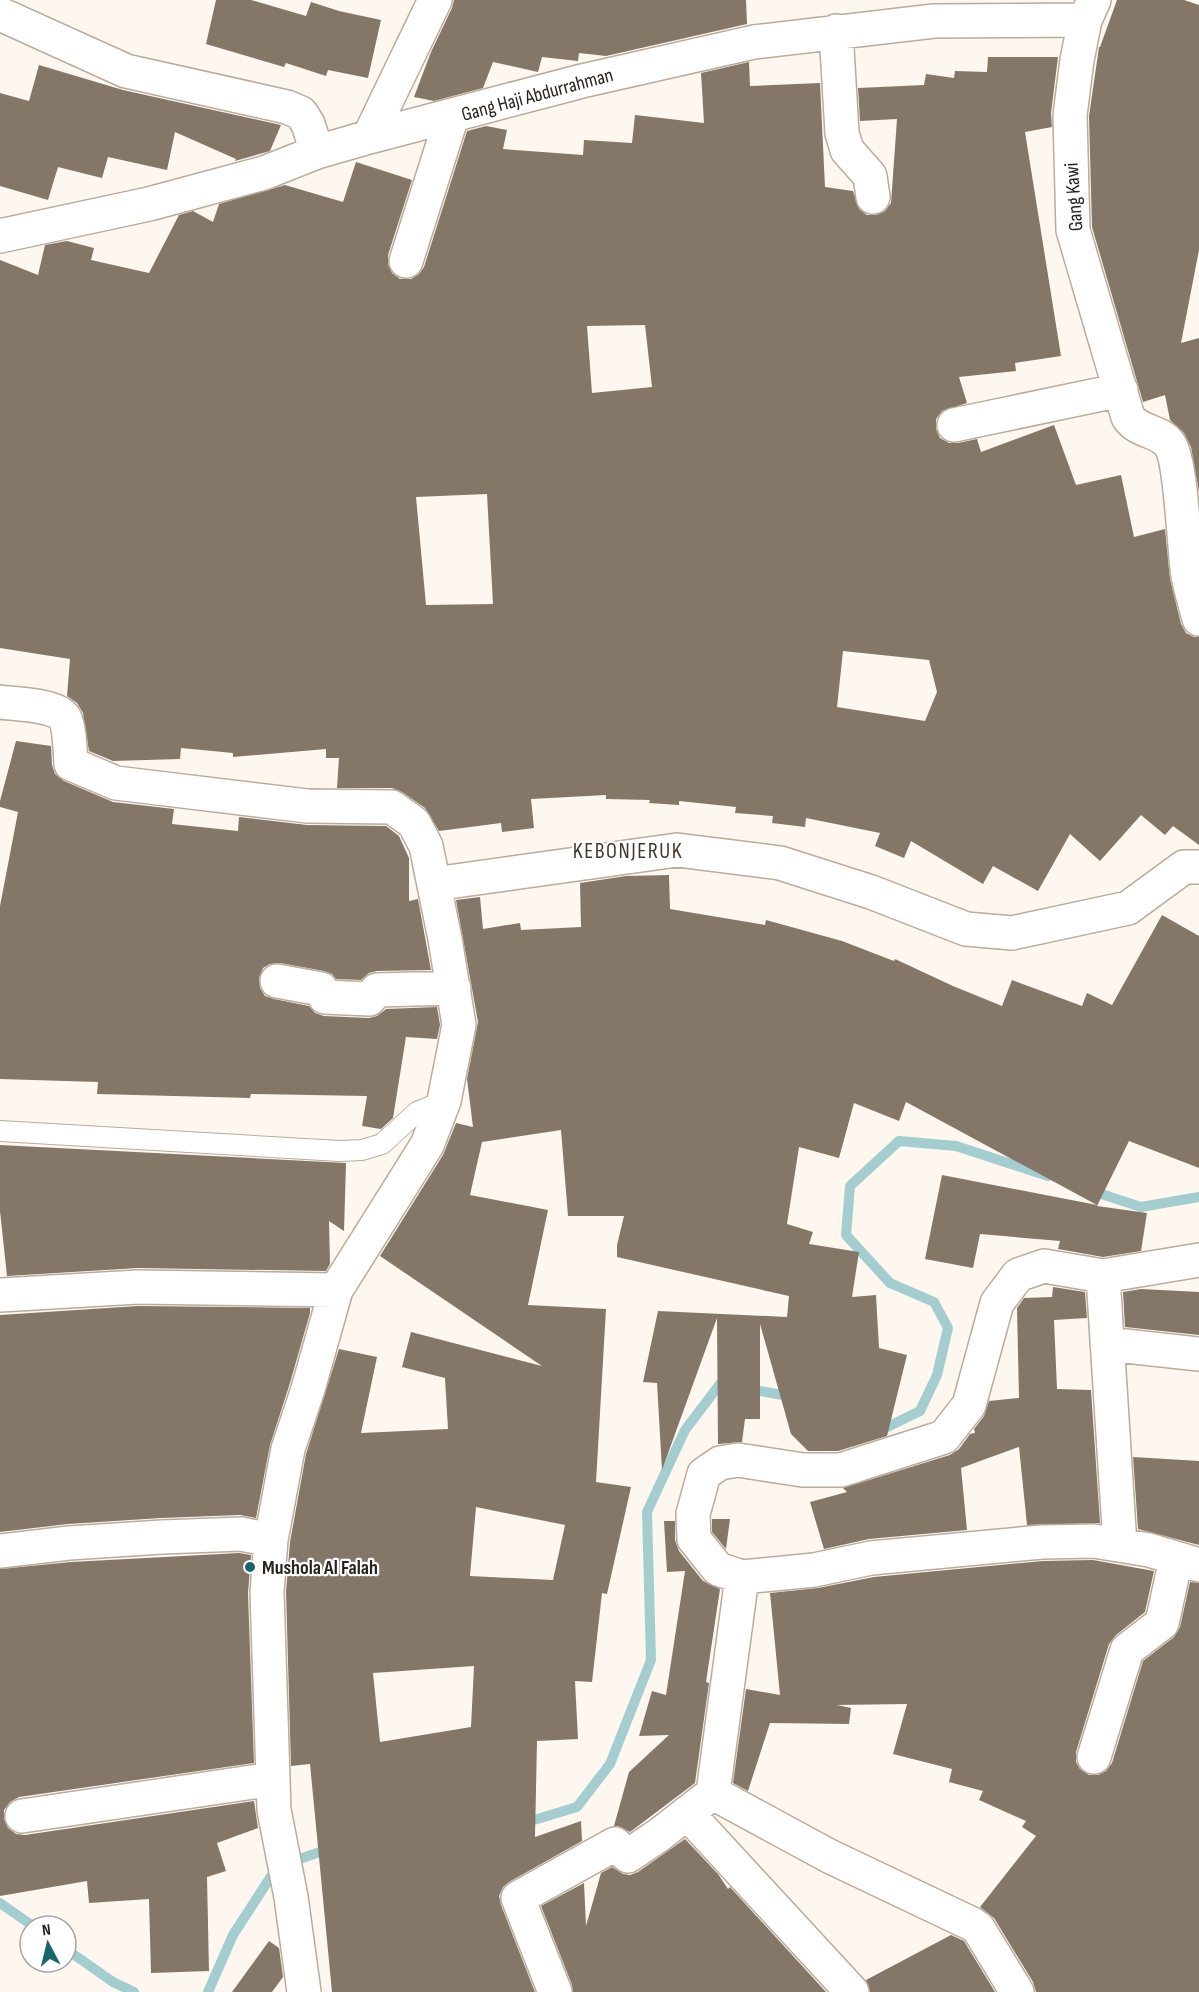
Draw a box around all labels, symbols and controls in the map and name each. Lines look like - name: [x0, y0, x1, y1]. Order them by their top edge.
- street label: Gang Haji Abdurrahman: [459, 63, 616, 127]
- street label: Gang Kawi: [1060, 162, 1088, 232]
- district label: KEBONJERUK: [573, 838, 683, 865]
- place label: Mushola Al Falah: [262, 1556, 378, 1580]
- marker: Mushola Al Falah: [243, 1560, 257, 1574]
- north arrow: [18, 1914, 78, 1974]
- text: N: [41, 1921, 52, 1941]

